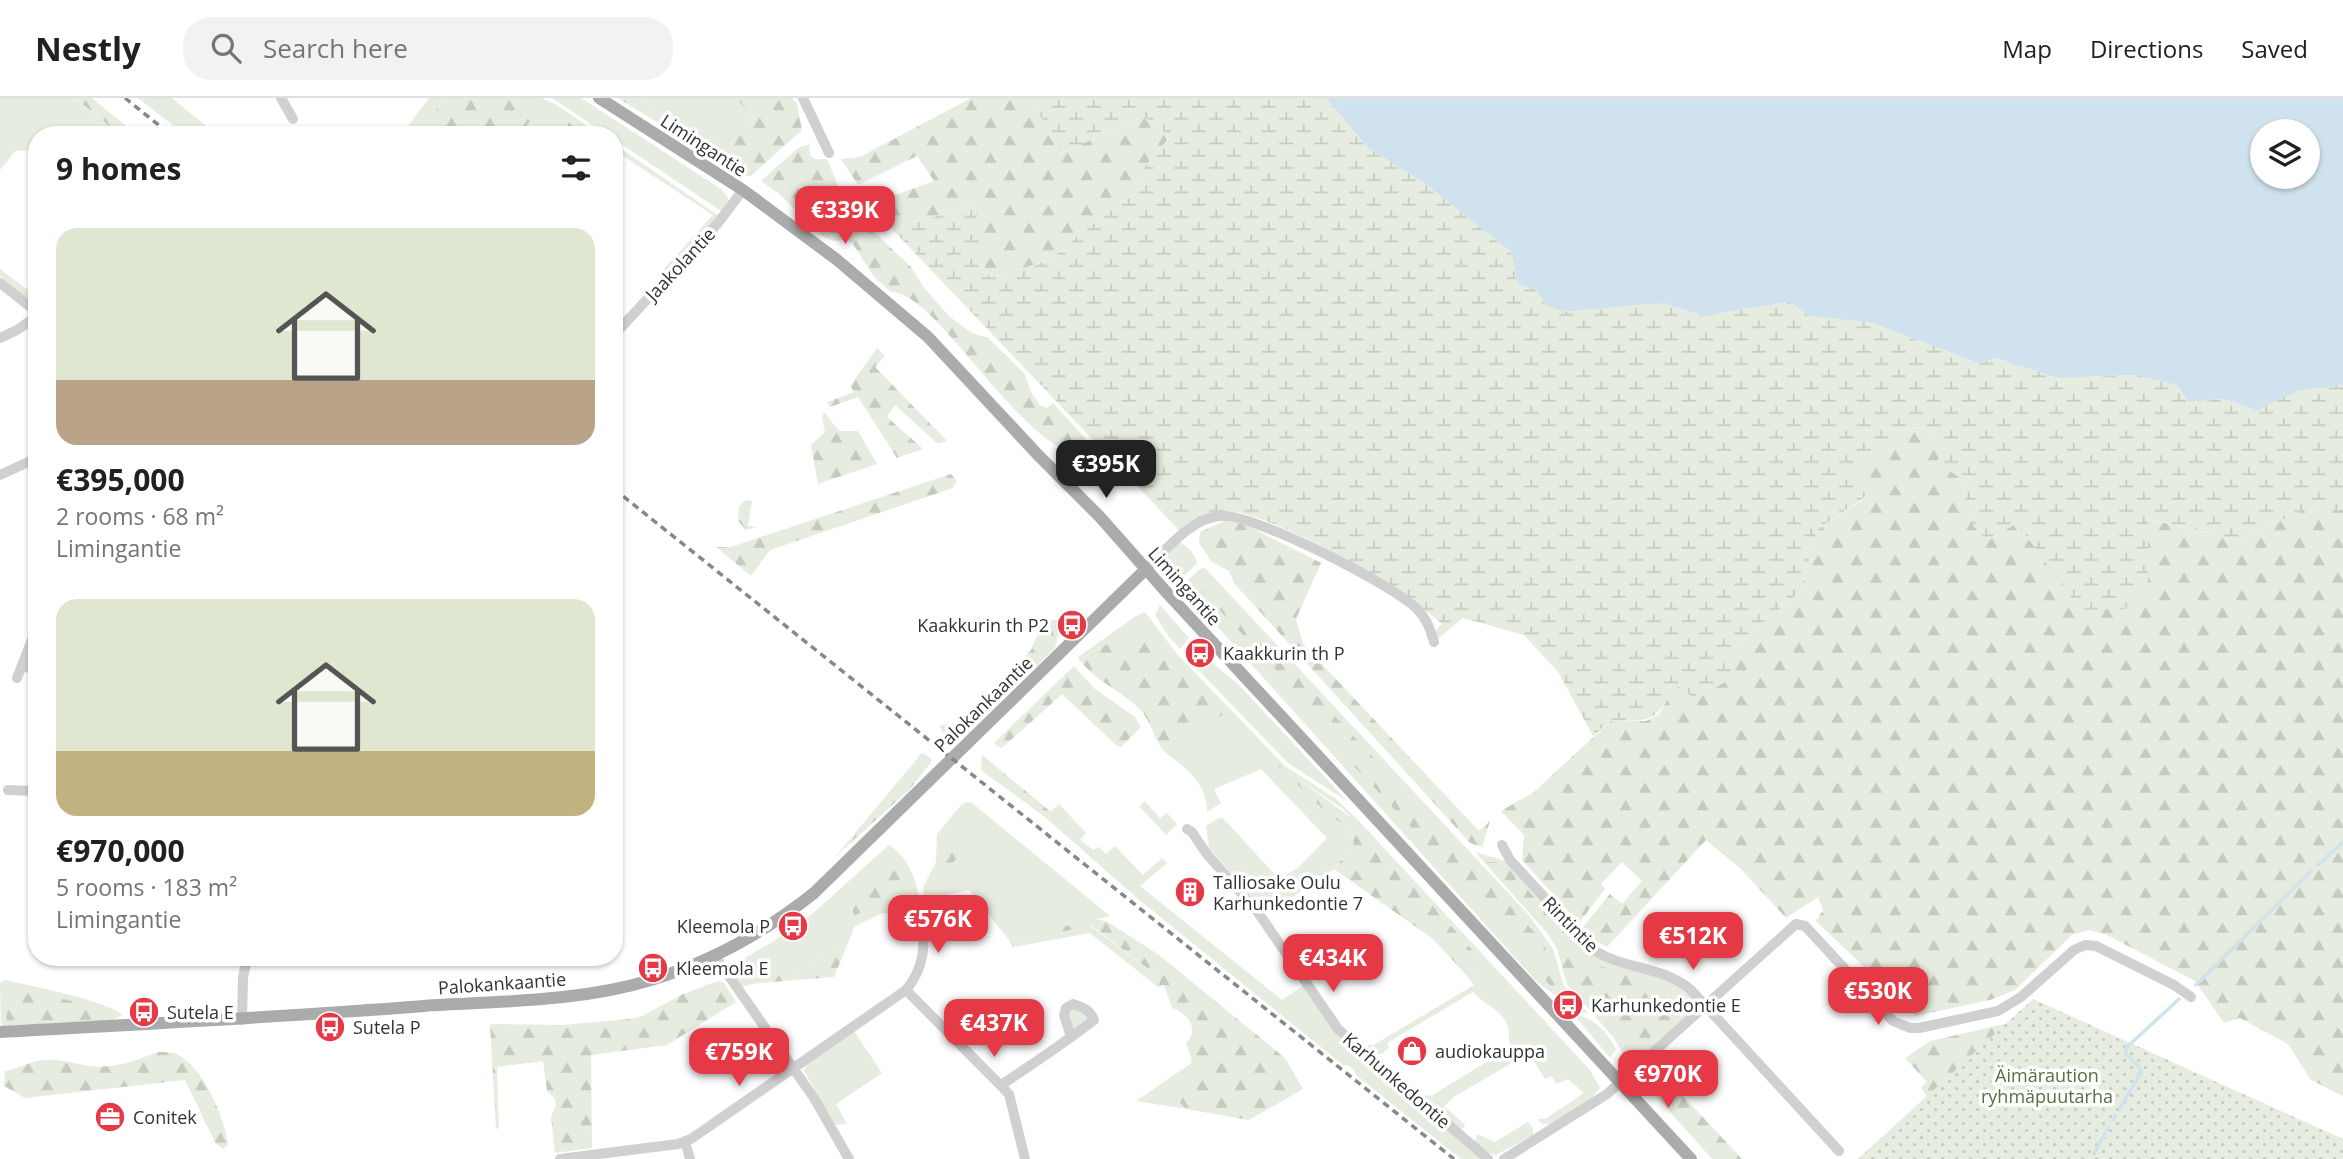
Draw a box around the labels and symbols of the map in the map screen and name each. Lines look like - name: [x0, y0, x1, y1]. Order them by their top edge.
- street label: Limingantie: [656, 108, 752, 182]
- pin: €339K: [796, 186, 894, 246]
- street label: Jaakolantie: [639, 222, 720, 307]
- pin: €395K: [1057, 440, 1155, 500]
- street label: Limingantie: [1143, 542, 1227, 630]
- bus stop icon: Kaakkurin th P2: [1055, 608, 1089, 642]
- place label: Kaakkurin th P2: [917, 613, 1049, 637]
- bus stop icon: Kaakkurin th P: [1183, 636, 1217, 670]
- place label: Kaakkurin th P: [1223, 641, 1345, 665]
- street label: Palokankaantie: [929, 651, 1037, 757]
- place label: Talliosake Oulu Karhunkedontie 7: [1213, 870, 1363, 915]
- building icon: Talliosake Oulu Karhunkedontie 7: [1173, 875, 1207, 909]
- street label: Rintintie: [1538, 891, 1604, 957]
- pin: €576K: [889, 896, 987, 955]
- bus stop icon: Kleemola P: [776, 909, 810, 943]
- pin: €512K: [1644, 912, 1742, 972]
- place label: Kleemola P: [677, 914, 770, 938]
- pin: €434K: [1284, 934, 1382, 994]
- bus stop icon: Kleemola E: [636, 951, 670, 985]
- place label: Kleemola E: [676, 956, 769, 980]
- street label: Palokankaantie: [437, 967, 567, 999]
- pin: €530K: [1829, 968, 1927, 1027]
- bus stop icon: Karhunkedontie E: [1551, 988, 1585, 1022]
- place label: Karhunkedontie E: [1591, 993, 1741, 1017]
- bus stop icon: Sutela E: [127, 995, 161, 1029]
- place label: Sutela E: [167, 1000, 234, 1024]
- pin: €437K: [945, 1000, 1043, 1059]
- bus stop icon: Sutela P: [313, 1010, 347, 1044]
- place label: Sutela P: [353, 1015, 420, 1039]
- street label: Karhunkedontie: [1338, 1027, 1456, 1133]
- pin: €759K: [690, 1028, 788, 1088]
- shop icon: audiokauppa: [1395, 1034, 1429, 1068]
- place label: audiokauppa: [1435, 1039, 1545, 1063]
- pin: €970K: [1619, 1051, 1717, 1110]
- park label: Äimäraution ryhmäpuutarha: [1981, 1063, 2113, 1108]
- office icon: Conitek: [93, 1100, 127, 1134]
- place label: Conitek: [133, 1105, 197, 1129]

